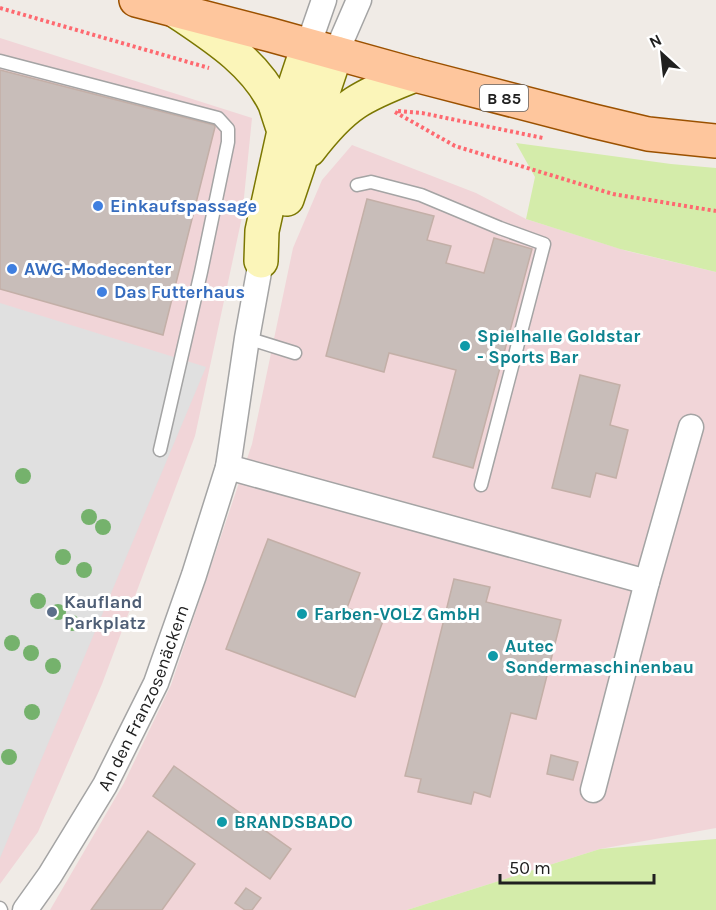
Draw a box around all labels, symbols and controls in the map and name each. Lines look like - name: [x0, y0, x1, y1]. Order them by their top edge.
- north arrow: [632, 24, 692, 84]
- text: N: [646, 30, 665, 52]
- road number: B 85: [480, 85, 528, 111]
- place label: Einkaufspassage: [110, 195, 257, 217]
- marker: Einkaufspassage: [91, 199, 105, 213]
- place label: AWG-Modecenter: [24, 258, 171, 280]
- marker: AWG-Modecenter: [5, 262, 19, 276]
- place label: Das Futterhaus: [114, 281, 245, 303]
- marker: Das Futterhaus: [95, 285, 109, 299]
- place label: Spielhalle Goldstar - Sports Bar: [477, 325, 640, 368]
- marker: Spielhalle Goldstar - Sports Bar: [458, 339, 472, 353]
- place label: Kaufland Parkplatz: [64, 591, 146, 634]
- street label: An den Franzosenäckern: [93, 602, 194, 795]
- place label: Farben-VOLZ GmbH: [314, 603, 480, 625]
- marker: Kaufland Parkplatz: [45, 605, 59, 619]
- marker: Farben-VOLZ GmbH: [295, 607, 309, 621]
- place label: Autec Sondermaschinenbau: [505, 635, 694, 678]
- marker: Autec Sondermaschinenbau: [486, 649, 500, 663]
- place label: BRANDSBADO: [234, 811, 353, 833]
- marker: BRANDSBADO: [215, 815, 229, 829]
- scale bar: [500, 847, 654, 885]
- text: 50 m: [509, 857, 551, 879]

